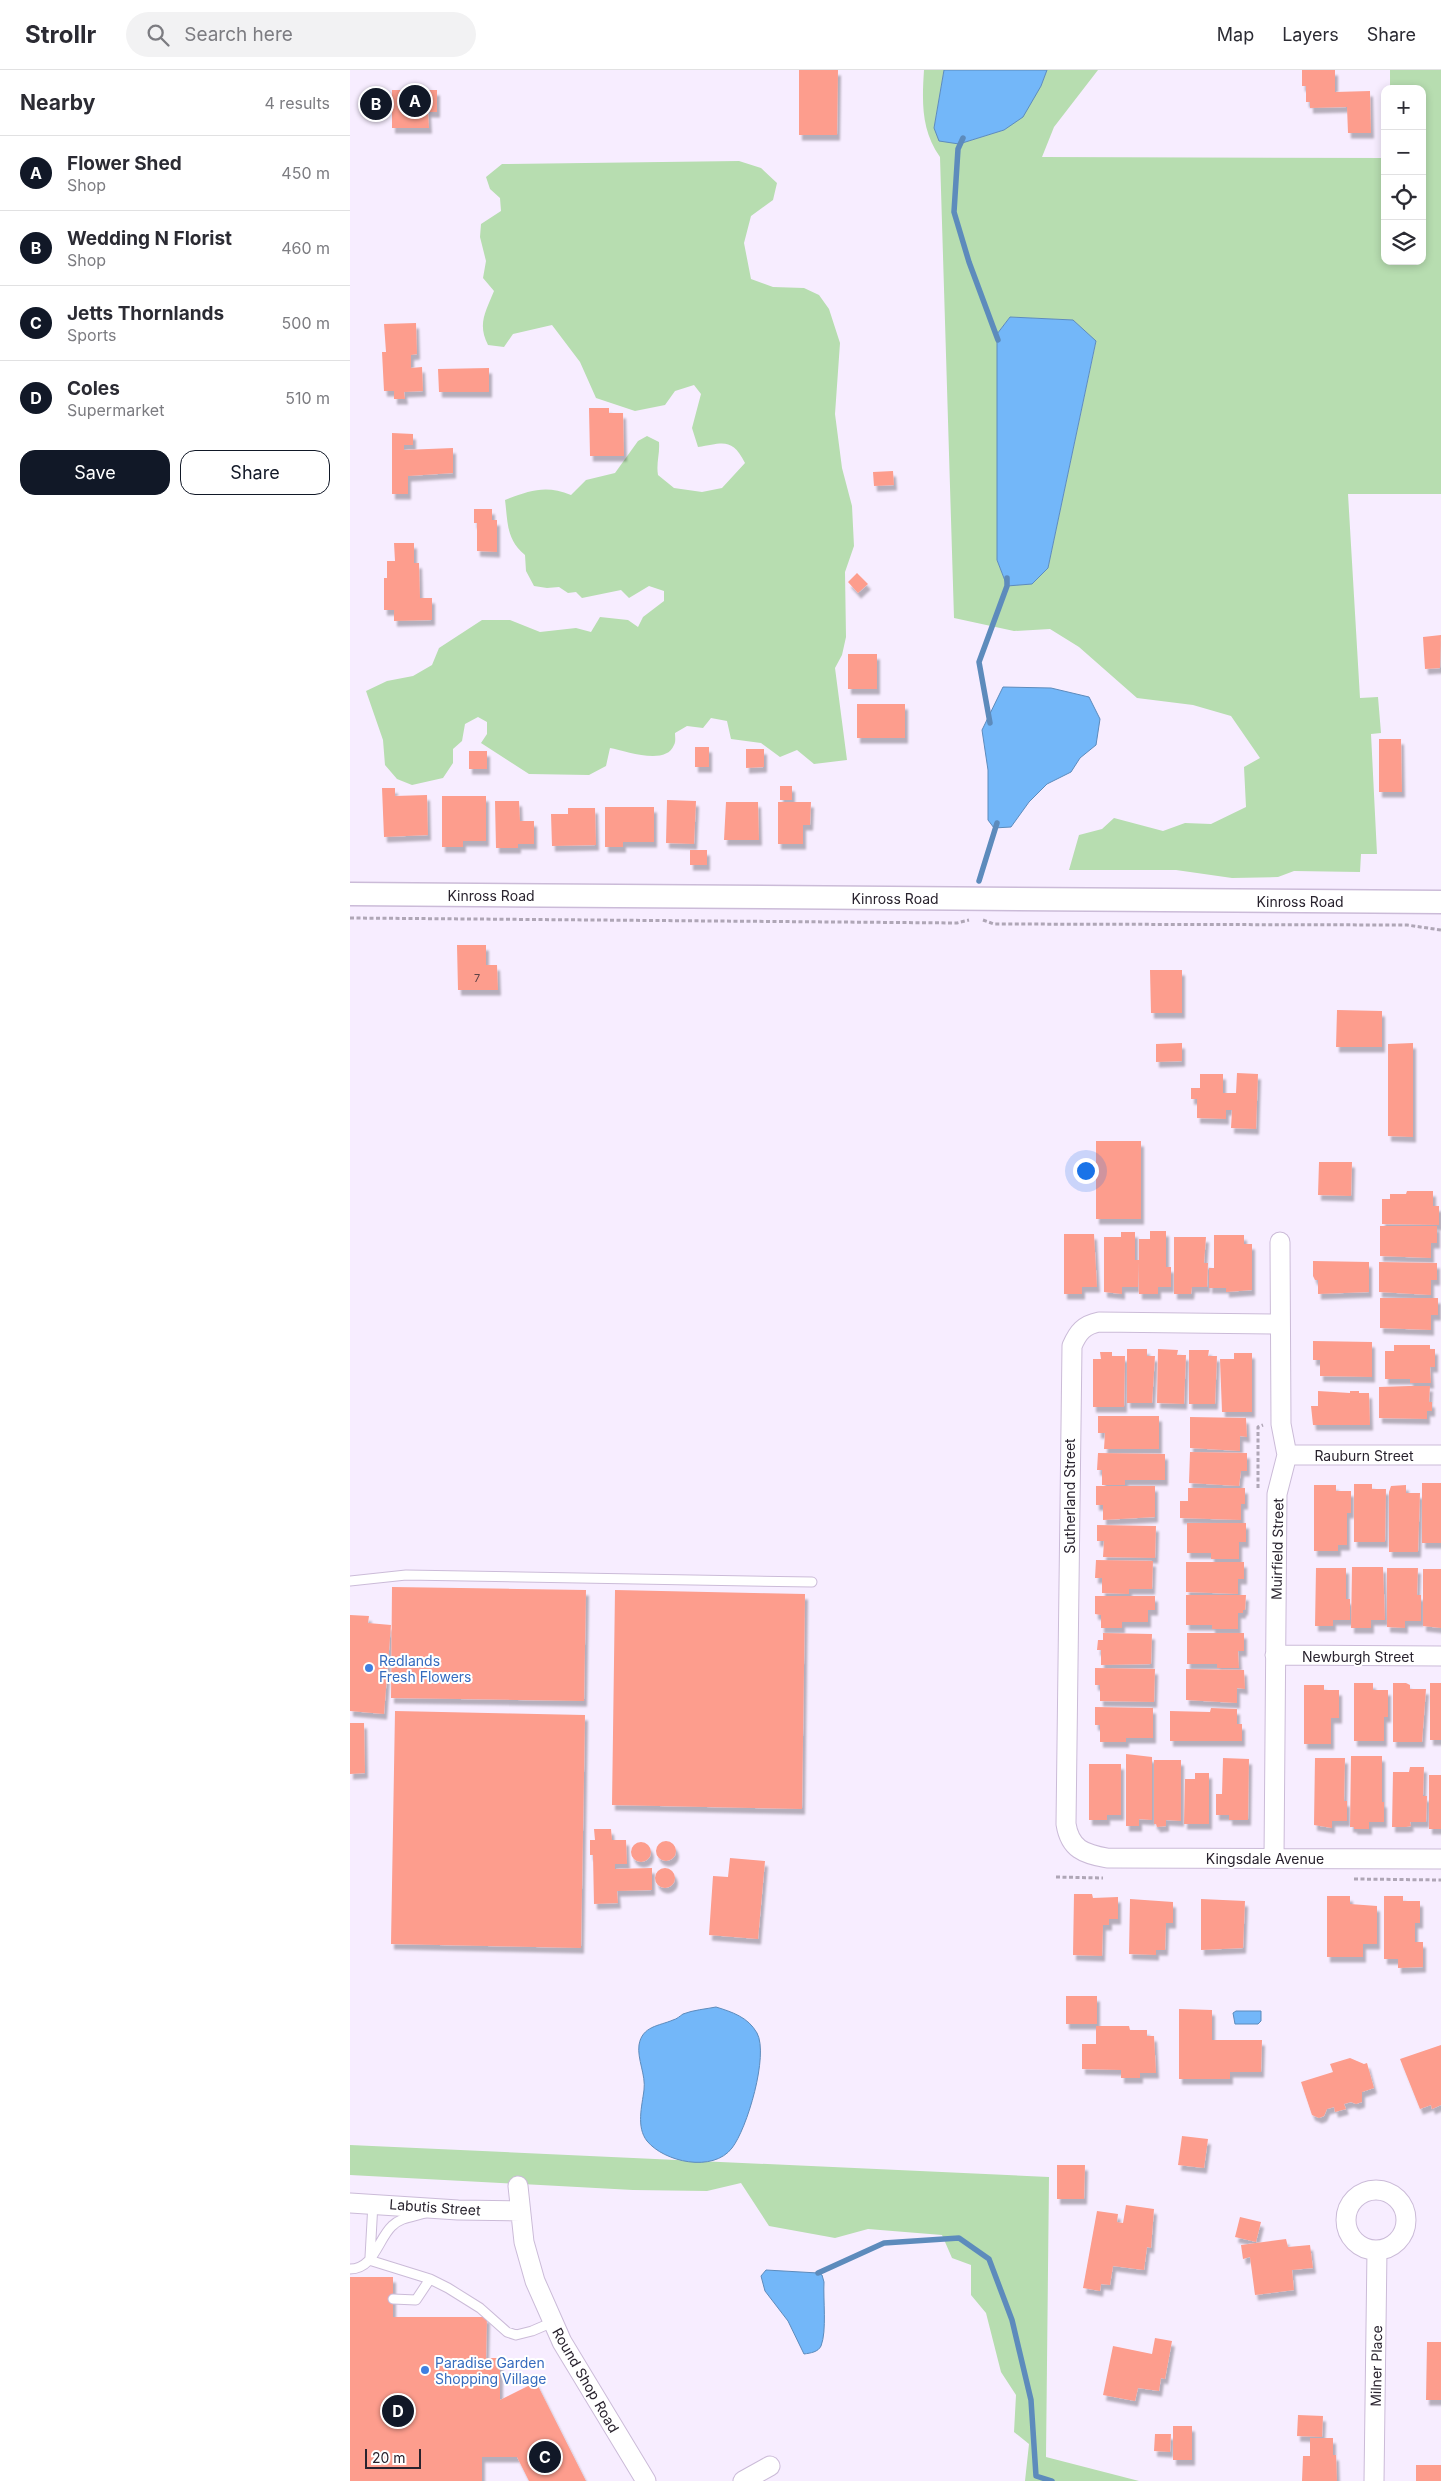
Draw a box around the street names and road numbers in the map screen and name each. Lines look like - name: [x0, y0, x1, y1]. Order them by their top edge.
- street label: Kinross Road: [447, 887, 535, 904]
- street label: Kinross Road: [851, 890, 939, 907]
- street label: Kinross Road: [1256, 893, 1344, 910]
- street label: Sutherland Street: [1061, 1438, 1078, 1554]
- street label: Rauburn Street: [1314, 1447, 1414, 1464]
- street label: Muirfield Street: [1268, 1497, 1286, 1600]
- street label: Newburgh Street: [1302, 1648, 1414, 1665]
- street label: Kingsdale Avenue: [1206, 1850, 1324, 1867]
- street label: Labutis Street: [389, 2195, 482, 2219]
- street label: Round Shop Road: [549, 2325, 623, 2435]
- street label: Milner Place: [1367, 2325, 1385, 2407]

